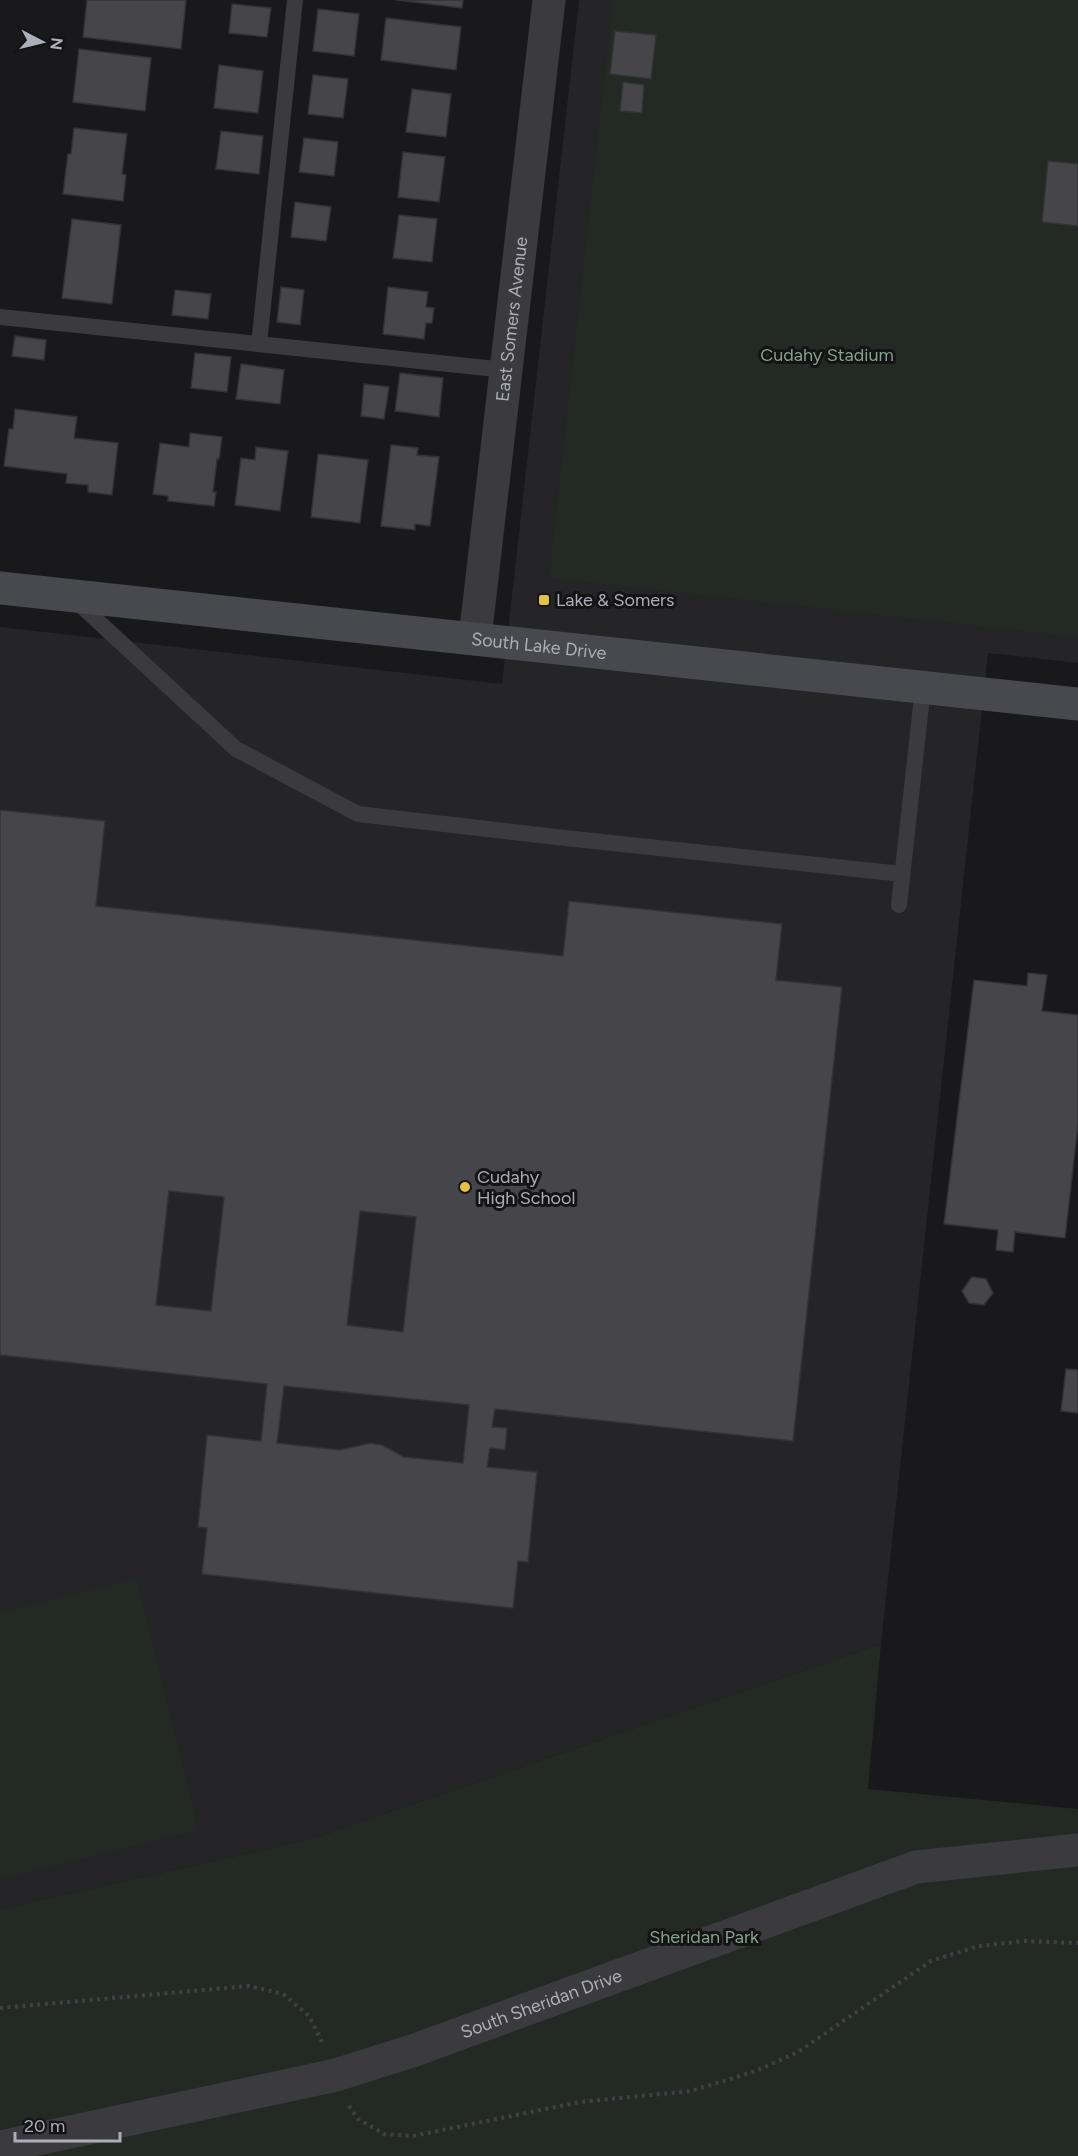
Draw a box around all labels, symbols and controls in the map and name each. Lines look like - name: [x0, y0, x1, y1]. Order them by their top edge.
- north arrow: [12, 12, 72, 72]
- text: N: [46, 36, 67, 51]
- street label: East Somers Avenue: [491, 235, 532, 403]
- park label: Cudahy Stadium: [760, 344, 894, 366]
- place label: Lake & Somers: [556, 589, 675, 611]
- marker: Lake & Somers: [537, 593, 551, 607]
- street label: South Lake Drive: [470, 628, 608, 664]
- place label: Cudahy High School: [477, 1166, 575, 1209]
- marker: Cudahy High School: [458, 1180, 472, 1194]
- park label: Sheridan Park: [649, 1926, 759, 1948]
- street label: South Sheridan Drive: [458, 1964, 625, 2043]
- scale bar: [15, 2105, 120, 2143]
- text: 20 m: [24, 2115, 65, 2137]

